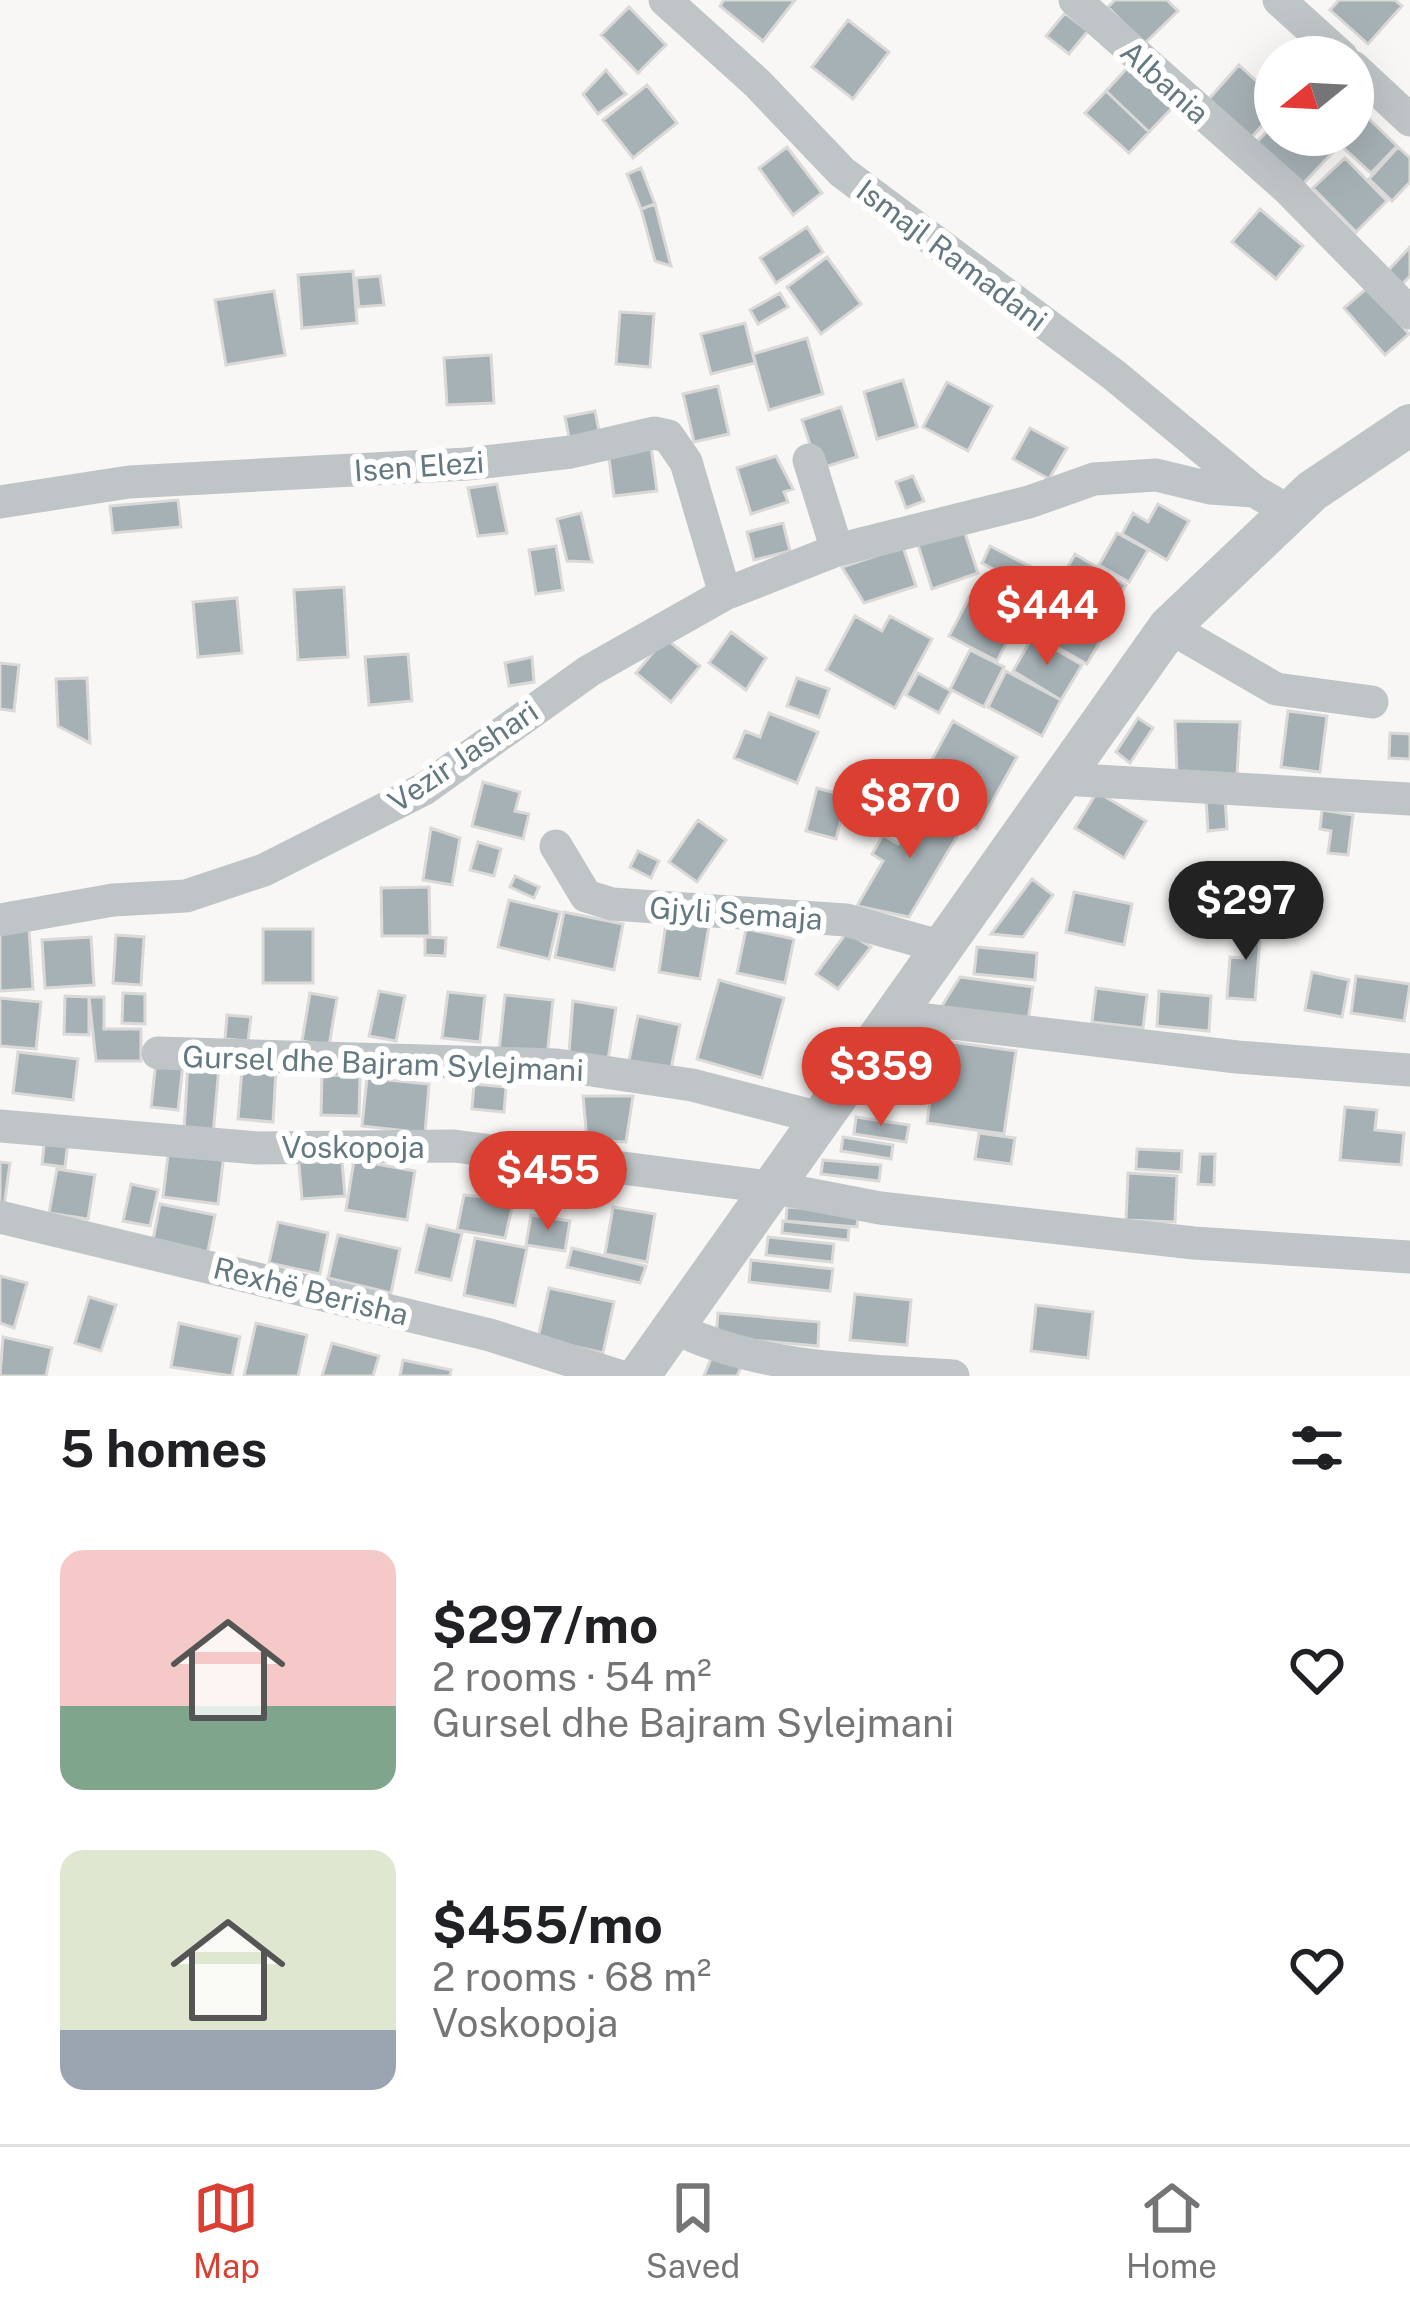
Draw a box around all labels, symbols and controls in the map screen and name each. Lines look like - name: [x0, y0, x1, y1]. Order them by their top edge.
- street label: Albania: [1114, 33, 1216, 131]
- north arrow: [1254, 36, 1374, 156]
- map controls: [1254, 36, 1374, 156]
- street label: Ismajl Ramadani: [850, 172, 1054, 338]
- street label: Isen Elezi: [353, 443, 485, 489]
- pin: $444: [976, 566, 1118, 668]
- text: $444: [995, 582, 1099, 628]
- street label: Vezir Jashari: [381, 693, 545, 819]
- pin: $870: [839, 759, 981, 861]
- text: $870: [859, 775, 961, 821]
- pin: $297: [1175, 861, 1317, 963]
- text: $297: [1196, 877, 1296, 923]
- street label: Gjyli Semaja: [648, 889, 824, 937]
- pin: $359: [810, 1027, 952, 1129]
- street label: Gursel dhe Bajram Sylejmani: [182, 1038, 584, 1088]
- text: $359: [829, 1043, 933, 1089]
- street label: Voskopoja: [281, 1129, 425, 1165]
- pin: $455: [477, 1131, 619, 1233]
- text: $455: [496, 1147, 600, 1193]
- street label: Rexhë Berisha: [210, 1249, 412, 1333]
- icon: filters: [1284, 1415, 1350, 1481]
- text: 5 homes: [60, 1419, 267, 1478]
- text: $297/mo: [432, 1595, 658, 1654]
- icon: home: [156, 1598, 300, 1742]
- icon: heart: [1284, 1637, 1350, 1703]
- text: 2 rooms · 54 m²: [432, 1654, 712, 1700]
- text: Gursel dhe Bajram Sylejmani: [432, 1700, 954, 1746]
- text: $455/mo: [432, 1895, 663, 1954]
- icon: home: [156, 1898, 300, 2042]
- icon: heart: [1284, 1937, 1350, 2003]
- text: 2 rooms · 68 m²: [432, 1954, 711, 2000]
- text: Voskopoja: [432, 2000, 618, 2046]
- tab: Map: [193, 2175, 260, 2285]
- tab: Saved: [646, 2175, 740, 2285]
- tab: Home: [1126, 2175, 1217, 2285]

